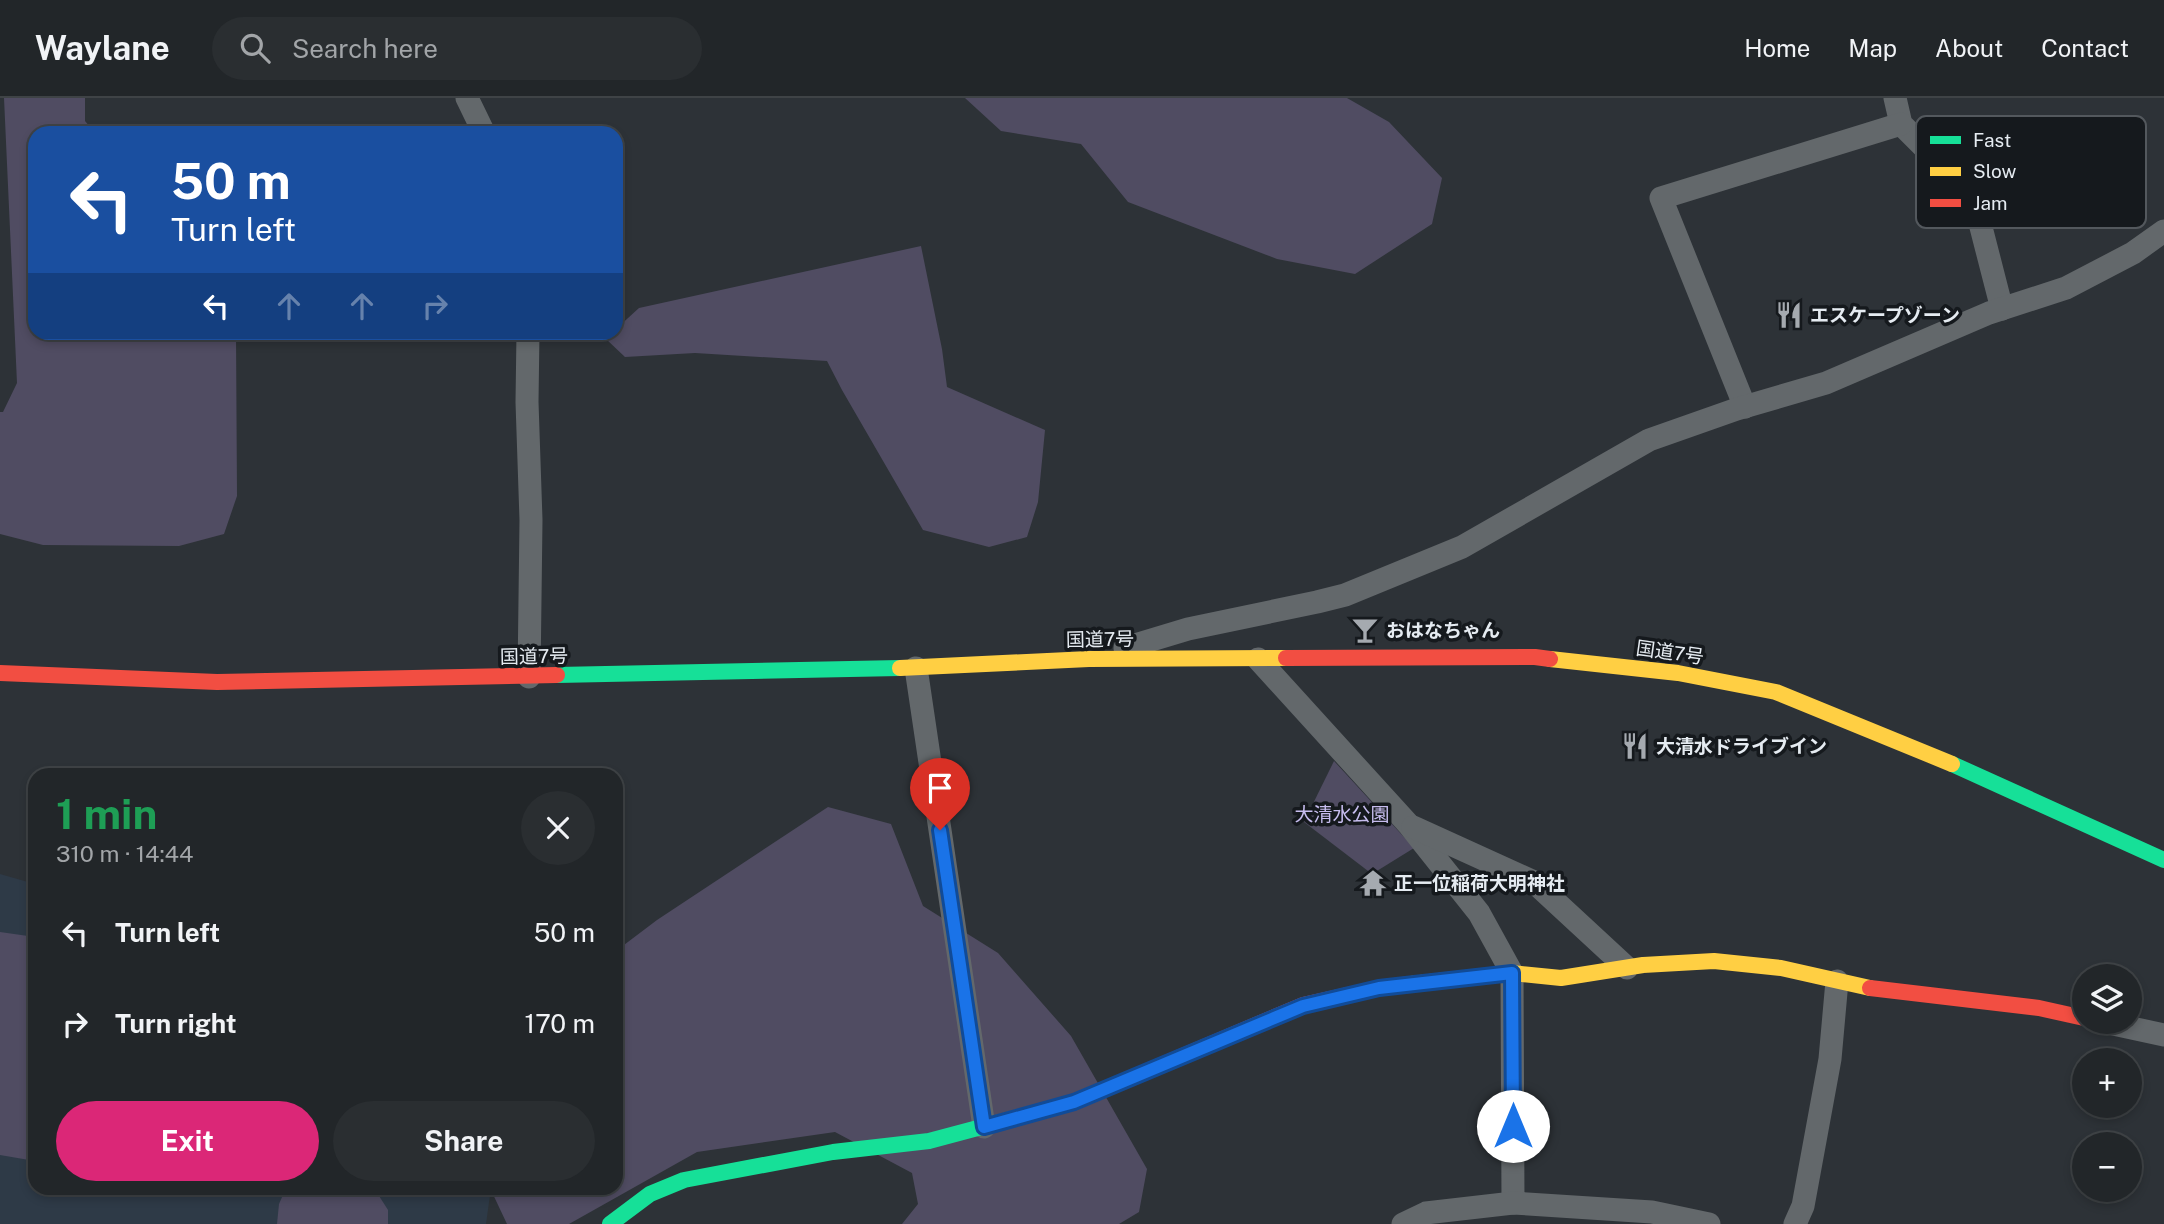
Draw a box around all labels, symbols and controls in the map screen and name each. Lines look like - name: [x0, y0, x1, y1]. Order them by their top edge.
- search box: [212, 17, 702, 80]
- text: Waylane: [35, 29, 170, 67]
- icon: search: [236, 29, 274, 67]
- text: Search here: [292, 33, 438, 64]
- text: Home: [1744, 34, 1810, 62]
- text: Map: [1848, 34, 1897, 62]
- text: About: [1935, 34, 2003, 62]
- text: Contact: [2041, 34, 2129, 62]
- legend: [1916, 116, 2146, 228]
- text: Fast: [1973, 129, 2011, 151]
- text: 50 m: [171, 152, 291, 210]
- icon: left: [56, 154, 147, 245]
- text: Slow: [1973, 160, 2017, 182]
- text: Jam: [1973, 192, 2007, 214]
- text: Turn left: [171, 211, 296, 248]
- icon: left: [197, 287, 235, 325]
- icon: ahead: [270, 287, 308, 325]
- icon: ahead: [343, 287, 381, 325]
- icon: right: [416, 287, 454, 325]
- restaurant icon: エスケープゾーン: [1774, 300, 1804, 330]
- place label: エスケープゾーン: [1810, 304, 1960, 326]
- bar icon: おはなちゃん: [1350, 615, 1380, 645]
- place label: おはなちゃん: [1386, 619, 1500, 641]
- street label: 国道7号: [1066, 627, 1134, 651]
- street label: 国道7号: [1635, 636, 1705, 668]
- street label: 国道7号: [500, 644, 568, 668]
- restaurant icon: 大清水ドライブイン: [1620, 731, 1650, 761]
- place label: 大清水ドライブイン: [1656, 735, 1827, 757]
- pin: [910, 758, 970, 830]
- icon: arrive: [921, 769, 959, 807]
- text: 1 min: [56, 789, 157, 838]
- button: close: [521, 791, 595, 865]
- park label: 大清水公園: [1294, 803, 1390, 825]
- text: 310 m · 14:44: [56, 840, 193, 867]
- temple icon: 正一位稲荷大明神社: [1358, 868, 1388, 898]
- place label: 正一位稲荷大明神社: [1394, 872, 1565, 894]
- icon: left: [56, 914, 94, 952]
- text: Turn left: [115, 917, 220, 948]
- text: 50 m: [534, 917, 595, 948]
- map controls: [2072, 964, 2142, 1202]
- button: layers: [2072, 964, 2142, 1034]
- icon: right: [56, 1005, 94, 1043]
- text: Turn right: [115, 1008, 237, 1039]
- text: 170 m: [525, 1008, 595, 1039]
- button: +: [2072, 1048, 2142, 1118]
- position arrow: [1476, 1089, 1550, 1163]
- button: Exit: [56, 1101, 319, 1181]
- button: Share: [333, 1101, 595, 1181]
- button: −: [2072, 1132, 2142, 1202]

